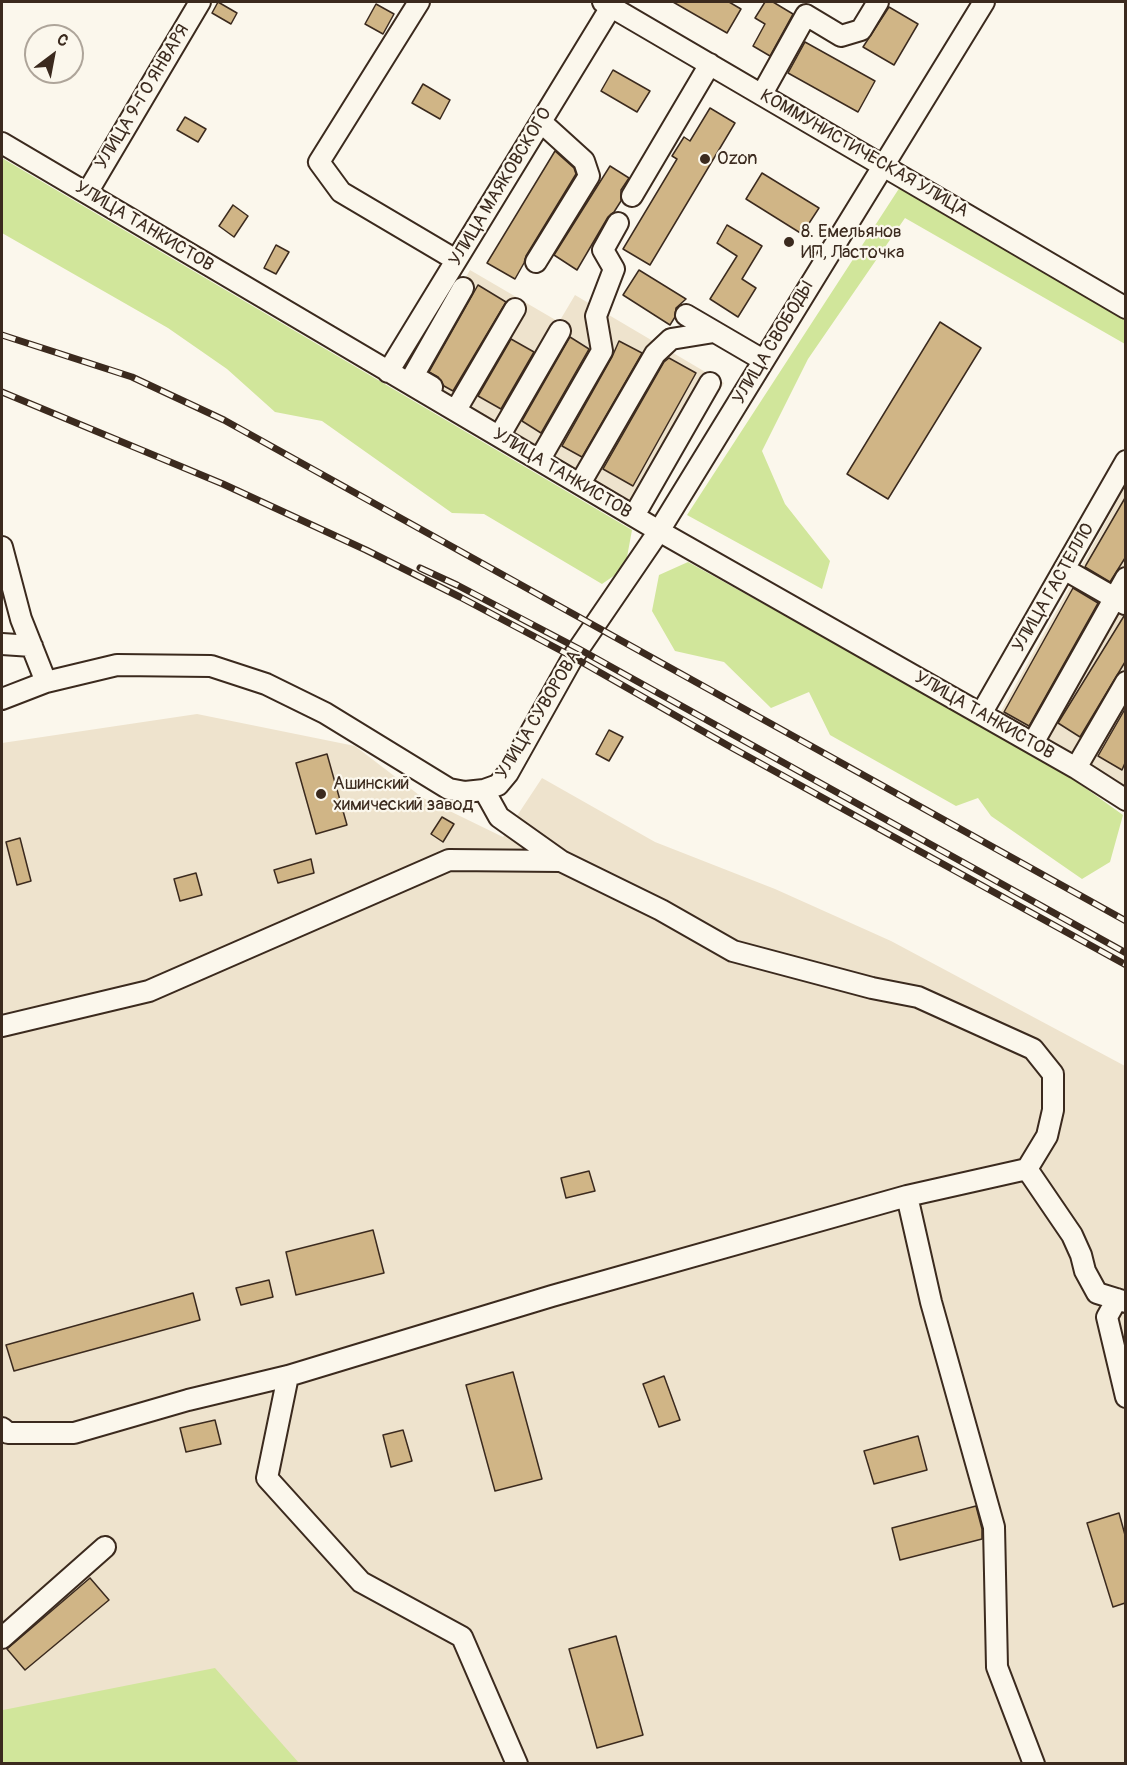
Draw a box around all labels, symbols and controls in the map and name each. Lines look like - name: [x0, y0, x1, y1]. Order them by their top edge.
- street label: УЛИЦА 9-ГО ЯНВАРЯ: [91, 21, 195, 173]
- north arrow: [24, 24, 84, 84]
- text: С: [53, 29, 72, 52]
- street label: КОММУНИСТИЧЕСКАЯ УЛИЦА: [756, 85, 972, 223]
- street label: УЛИЦА МАЯКОВСКОГО: [445, 104, 557, 270]
- place label: Ozon: [717, 148, 757, 170]
- marker: Ozon: [698, 152, 712, 166]
- street label: УЛИЦА ТАНКИСТОВ: [71, 177, 217, 277]
- place label: 8. Емельянов ИП, Ласточка: [801, 221, 904, 264]
- marker: 8. Емельянов ИП, Ласточка: [782, 235, 796, 249]
- street label: УЛИЦА СВОБОДЫ: [729, 278, 819, 408]
- street label: УЛИЦА ТАНКИСТОВ: [489, 424, 635, 524]
- street label: УЛИЦА ГАСТЕЛЛО: [1009, 520, 1099, 656]
- street label: УЛИЦА СУВОРОВА: [492, 647, 586, 783]
- street label: УЛИЦА ТАНКИСТОВ: [910, 667, 1058, 765]
- place label: Ашинский химический завод: [333, 773, 473, 816]
- marker: Ашинский химический завод: [314, 787, 328, 801]

